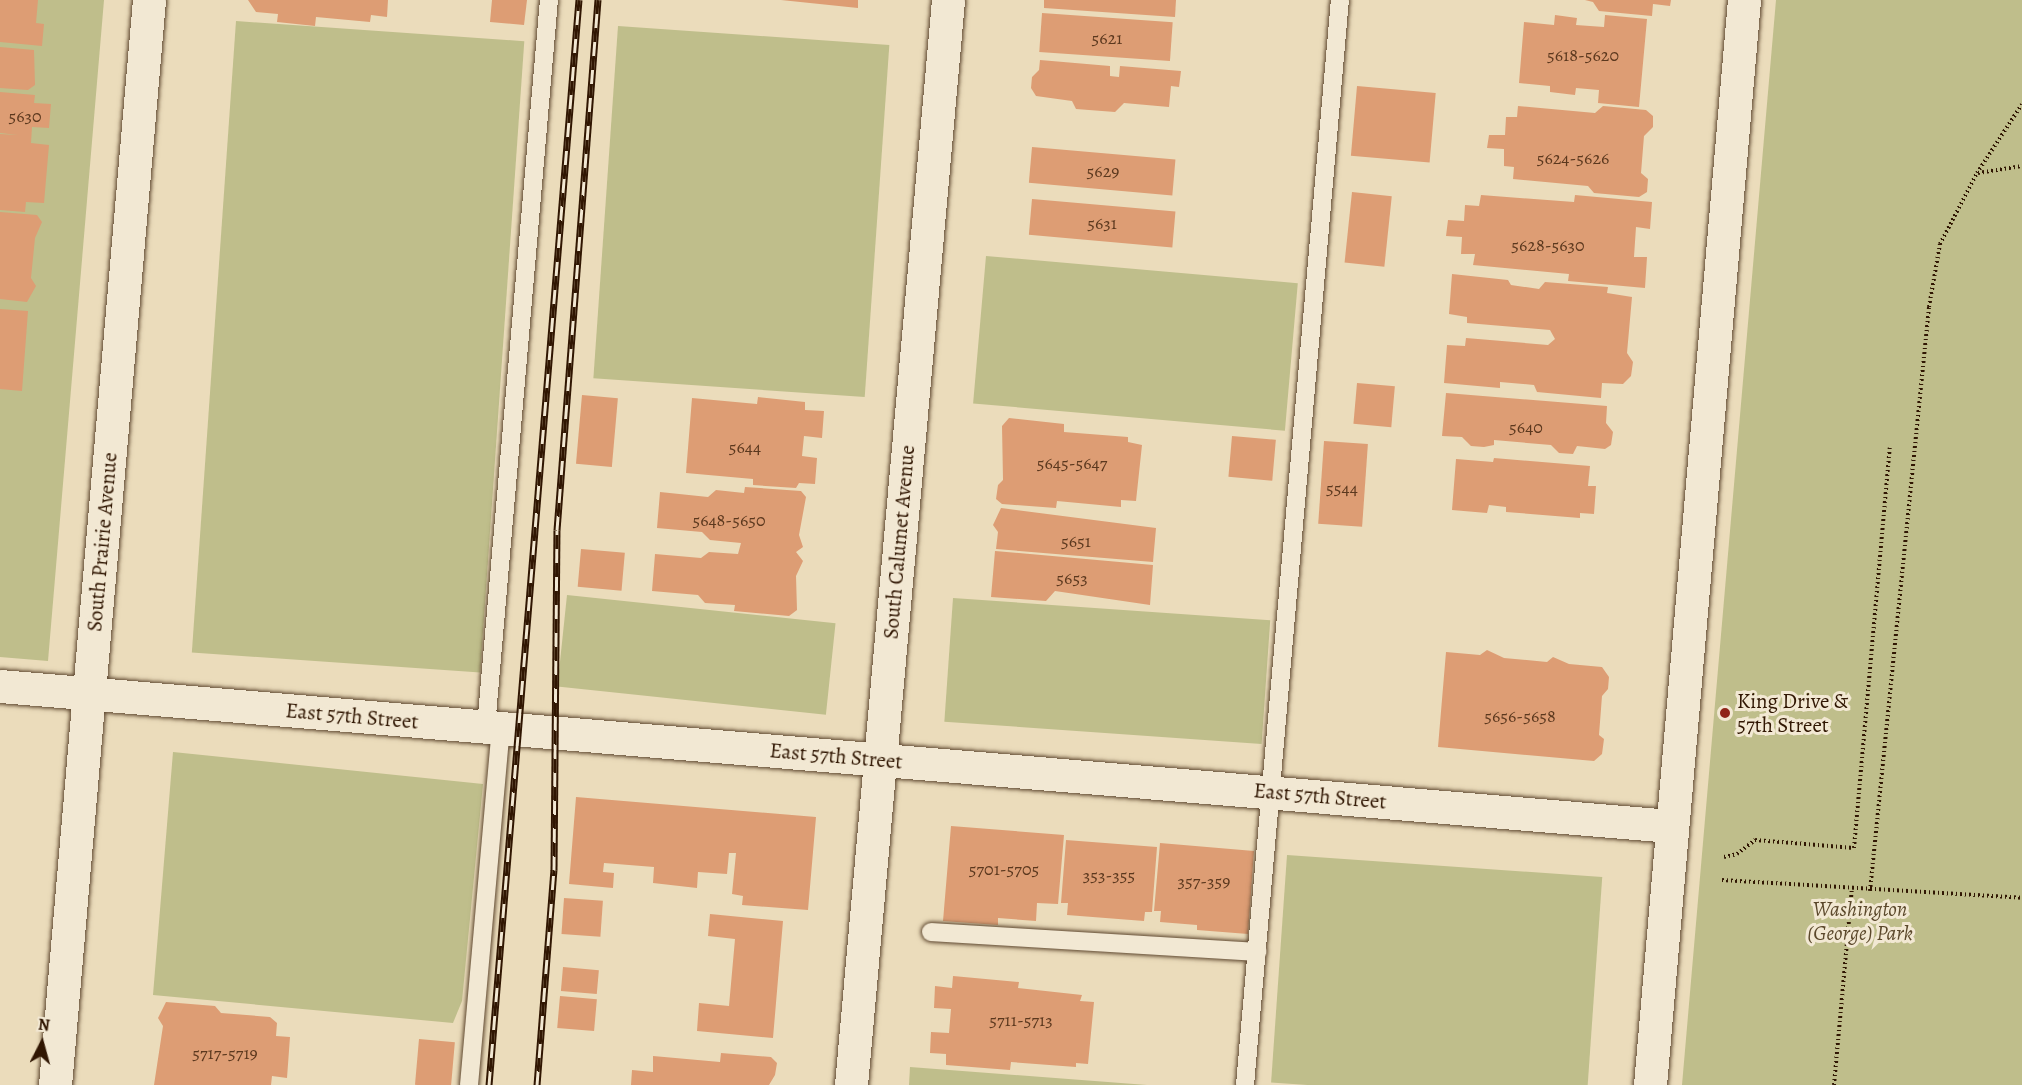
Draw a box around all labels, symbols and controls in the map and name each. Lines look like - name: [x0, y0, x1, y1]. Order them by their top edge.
- house number: 5621: [1092, 27, 1122, 49]
- house number: 5618-5620: [1547, 44, 1619, 66]
- house number: 5630: [8, 105, 42, 127]
- house number: 5624-5626: [1537, 147, 1609, 169]
- house number: 5629: [1087, 160, 1119, 182]
- house number: 5631: [1087, 212, 1117, 234]
- house number: 5628-5630: [1511, 234, 1585, 256]
- house number: 5640: [1509, 416, 1543, 438]
- house number: 5644: [729, 436, 761, 458]
- street label: South Calumet Avenue: [878, 444, 920, 640]
- street label: South Prairie Avenue: [82, 451, 122, 633]
- house number: 5645-5647: [1037, 452, 1107, 474]
- house number: 5544: [1326, 477, 1358, 499]
- house number: 5648-5650: [692, 509, 766, 531]
- house number: 5651: [1061, 530, 1091, 552]
- house number: 5653: [1056, 567, 1088, 589]
- place label: King Drive & 57th Street: [1737, 688, 1848, 738]
- street label: East 57th Street: [285, 698, 419, 734]
- house number: 5656-5658: [1484, 705, 1556, 727]
- marker: King Drive & 57th Street: [1718, 706, 1732, 720]
- street label: East 57th Street: [769, 738, 903, 774]
- street label: East 57th Street: [1253, 778, 1387, 814]
- house number: 5701-5705: [969, 858, 1039, 880]
- house number: 353-355: [1083, 864, 1135, 886]
- house number: 357-359: [1177, 870, 1231, 892]
- park label: Washington (George) Park: [1807, 896, 1913, 946]
- house number: 5711-5713: [989, 1009, 1053, 1031]
- north arrow: [12, 1013, 72, 1073]
- text: N: [37, 1014, 51, 1037]
- house number: 5717-5719: [192, 1042, 258, 1064]

